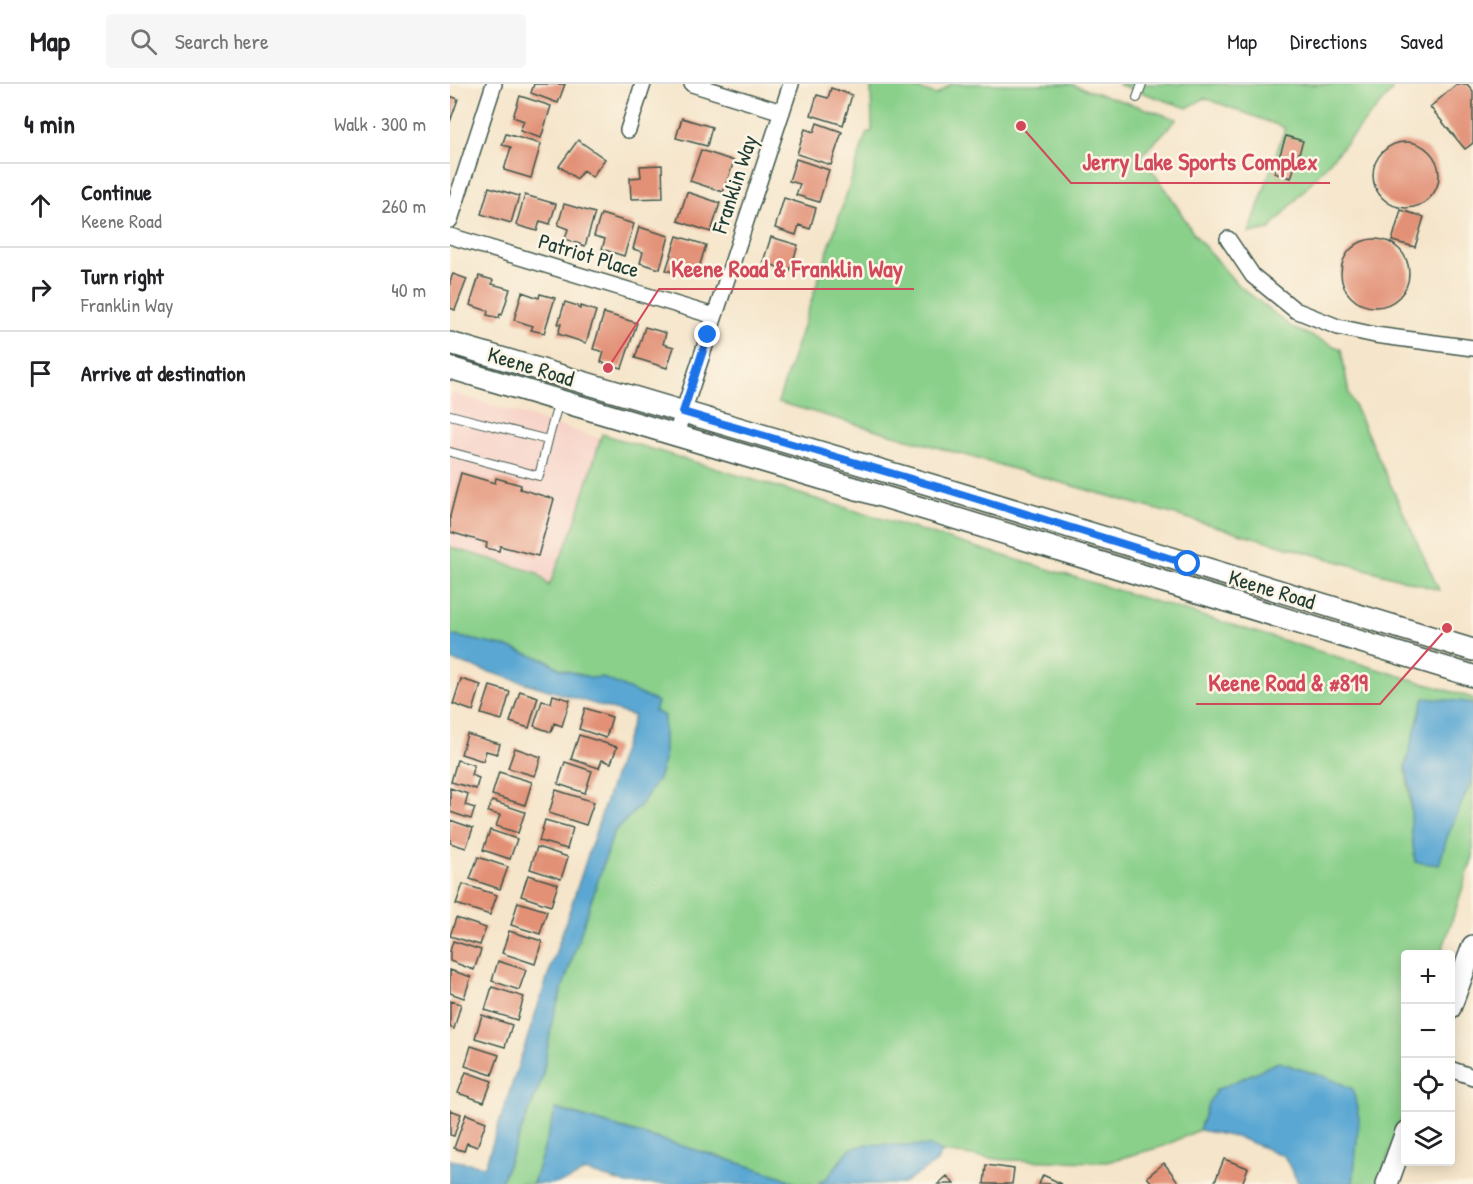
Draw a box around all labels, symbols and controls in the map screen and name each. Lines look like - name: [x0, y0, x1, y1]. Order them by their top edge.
- search box: [106, 14, 526, 68]
- text: Map: [30, 22, 70, 60]
- icon: search: [127, 25, 160, 58]
- text: Search here: [175, 26, 269, 56]
- text: Map: [1227, 27, 1257, 56]
- text: Directions: [1290, 27, 1367, 56]
- text: Saved: [1400, 27, 1443, 56]
- text: 4 min: [24, 106, 75, 141]
- text: Walk · 300 m: [334, 110, 426, 137]
- street label: Franklin Way: [704, 131, 764, 238]
- callout: Jerry Lake Sports Complex: [1071, 141, 1330, 183]
- text: Jerry Lake Sports Complex: [1082, 145, 1318, 178]
- text: Continue: [81, 177, 152, 207]
- icon: ahead: [24, 189, 57, 222]
- text: 260 m: [382, 192, 426, 219]
- text: Keene Road: [81, 207, 162, 234]
- street label: Patriot Place: [535, 225, 643, 285]
- callout: Keene Road & Franklin Way: [659, 247, 914, 289]
- text: Keene Road & Franklin Way: [671, 252, 903, 285]
- text: Turn right: [81, 261, 164, 291]
- icon: right: [24, 273, 57, 306]
- text: 40 m: [391, 276, 426, 303]
- text: Franklin Way: [81, 291, 173, 318]
- route end: [694, 321, 720, 347]
- street label: Keene Road: [484, 339, 578, 393]
- icon: arrive: [24, 357, 57, 390]
- text: Arrive at destination: [81, 358, 246, 388]
- route start: [1174, 550, 1200, 576]
- street label: Keene Road: [1225, 562, 1319, 616]
- callout: Keene Road & #819: [1196, 662, 1380, 704]
- text: Keene Road & #819: [1208, 666, 1368, 698]
- map controls: [1401, 950, 1455, 1166]
- button: +: [1401, 950, 1455, 1004]
- button: −: [1401, 1004, 1455, 1058]
- button: locate: [1401, 1058, 1455, 1112]
- button: layers: [1401, 1112, 1455, 1166]

